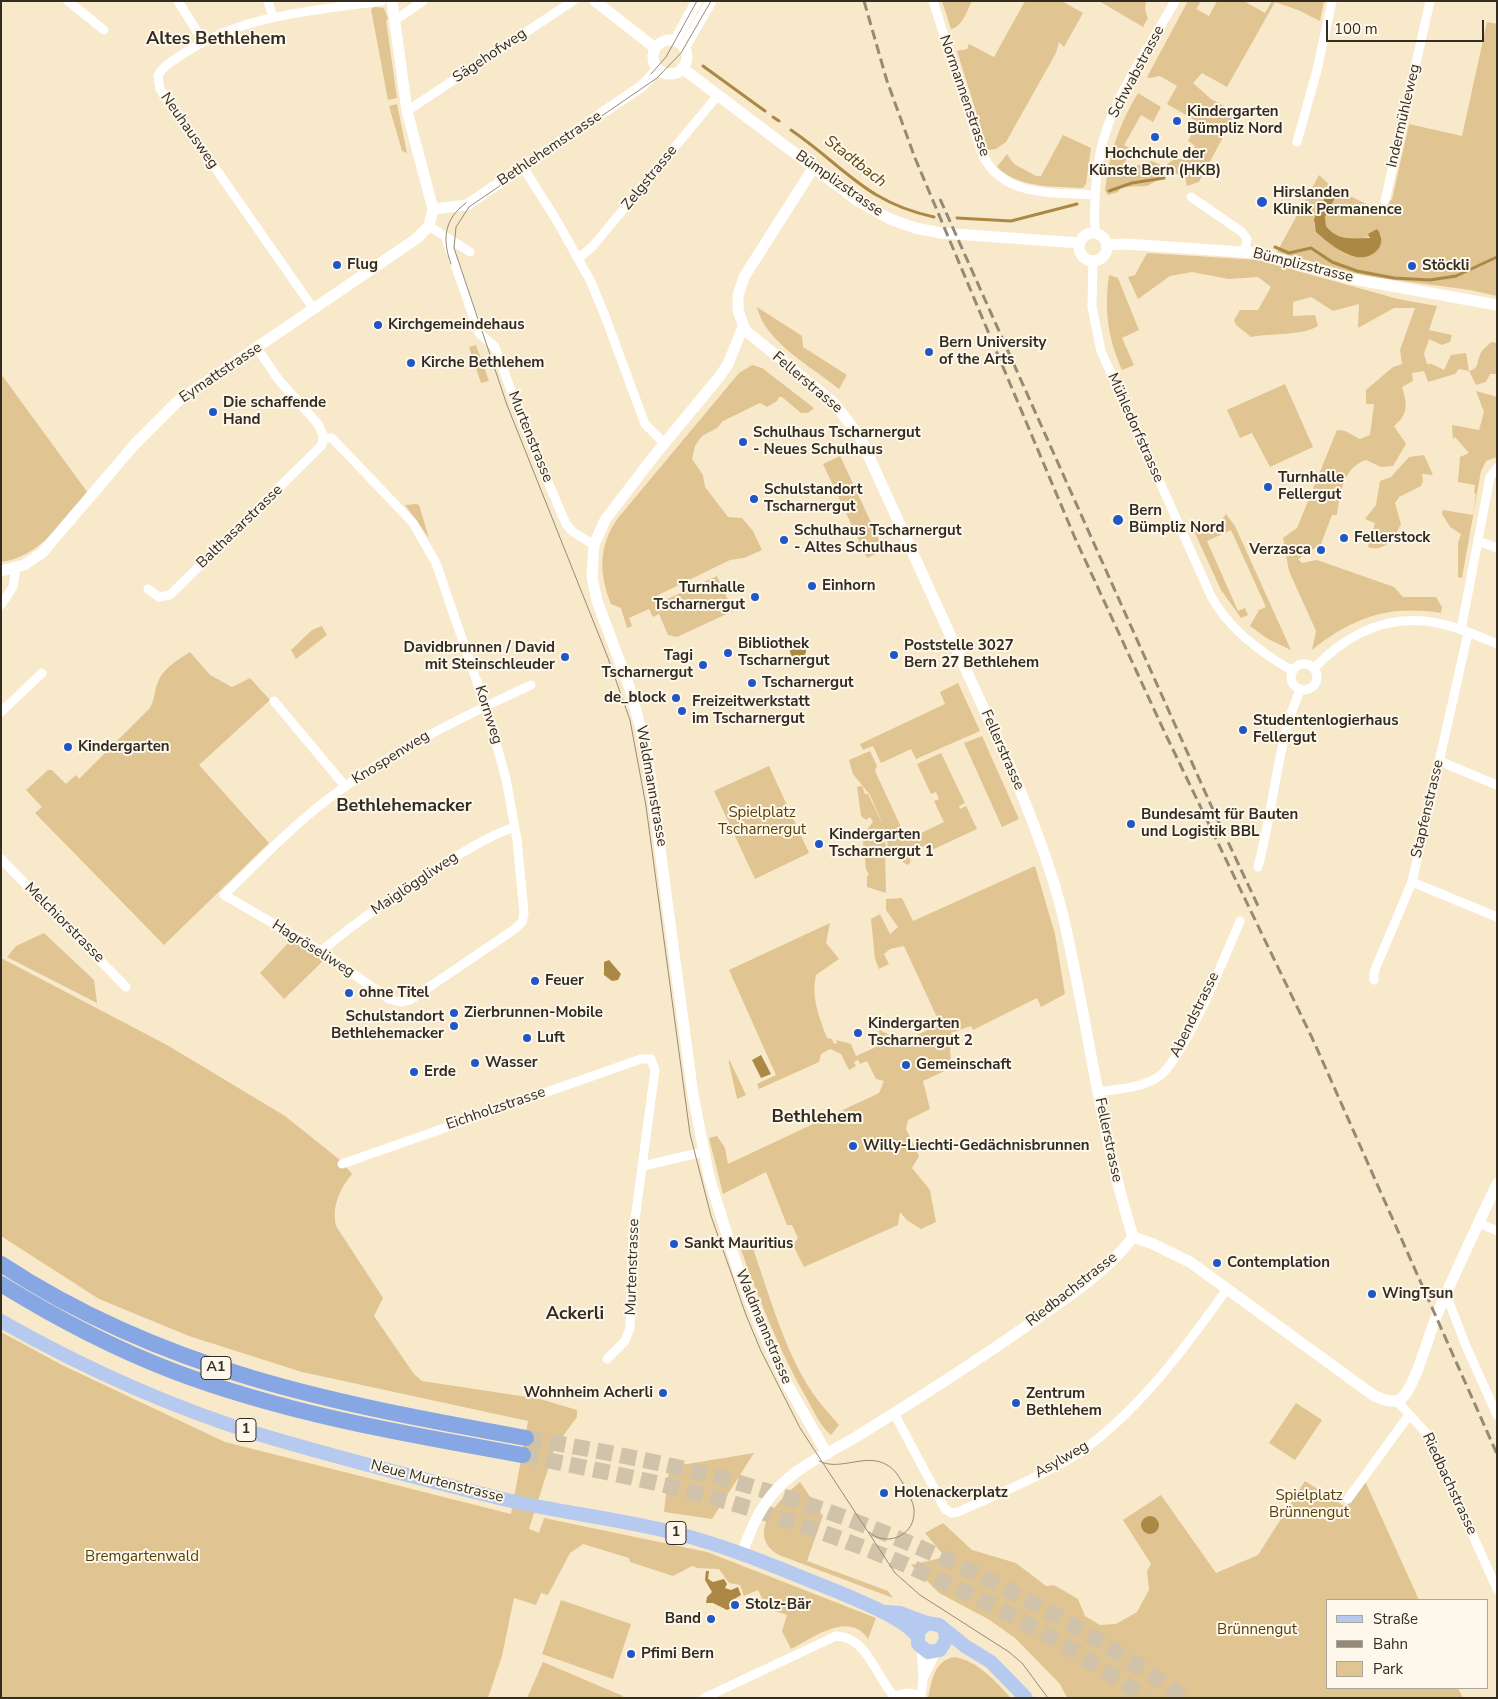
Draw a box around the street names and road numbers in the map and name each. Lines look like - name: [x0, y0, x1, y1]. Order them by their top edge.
- street label: Schwabstrasse: [1105, 23, 1169, 121]
- street label: Sägehofweg: [450, 25, 530, 87]
- street label: Normannenstrasse: [935, 33, 993, 159]
- street label: Indermühleweg: [1383, 62, 1425, 170]
- street label: Neuhausweg: [156, 90, 222, 172]
- street label: Bethlehemstrasse: [495, 108, 605, 190]
- street label: Zelgstrasse: [619, 142, 681, 214]
- street label: Bümplizstrasse: [792, 147, 886, 221]
- street label: Bümplizstrasse: [1251, 245, 1355, 287]
- street label: Eymattstrasse: [176, 339, 266, 407]
- street label: Fellerstrasse: [768, 348, 846, 418]
- street label: Mühledorfstrasse: [1103, 370, 1167, 486]
- street label: Murtenstrasse: [504, 389, 556, 485]
- street label: Balthasarstrasse: [193, 481, 287, 573]
- street label: Kornweg: [470, 683, 506, 747]
- street label: Fellerstrasse: [976, 707, 1028, 793]
- street label: Waldmannstrasse: [631, 724, 671, 848]
- street label: Knospenweg: [349, 727, 433, 789]
- street label: Stapfenstrasse: [1408, 758, 1448, 860]
- street label: Maiglöggliweg: [368, 848, 462, 920]
- street label: Melchiorstrasse: [20, 879, 108, 967]
- street label: Hagröseliweg: [268, 916, 358, 982]
- street label: Abendstrasse: [1167, 969, 1223, 1061]
- street label: Eichholzstrasse: [444, 1084, 548, 1134]
- street label: Fellerstrasse: [1090, 1096, 1126, 1184]
- street label: Murtenstrasse: [622, 1218, 644, 1316]
- street label: Riedbachstrasse: [1023, 1249, 1121, 1331]
- street label: Waldmannstrasse: [731, 1267, 795, 1387]
- road number: A1: [201, 1356, 231, 1380]
- road number: 1: [236, 1418, 256, 1442]
- street label: Riedbachstrasse: [1418, 1430, 1480, 1538]
- street label: Asylweg: [1032, 1437, 1092, 1483]
- street label: Neue Murtenstrasse: [369, 1457, 505, 1507]
- road number: 1: [666, 1522, 686, 1545]

